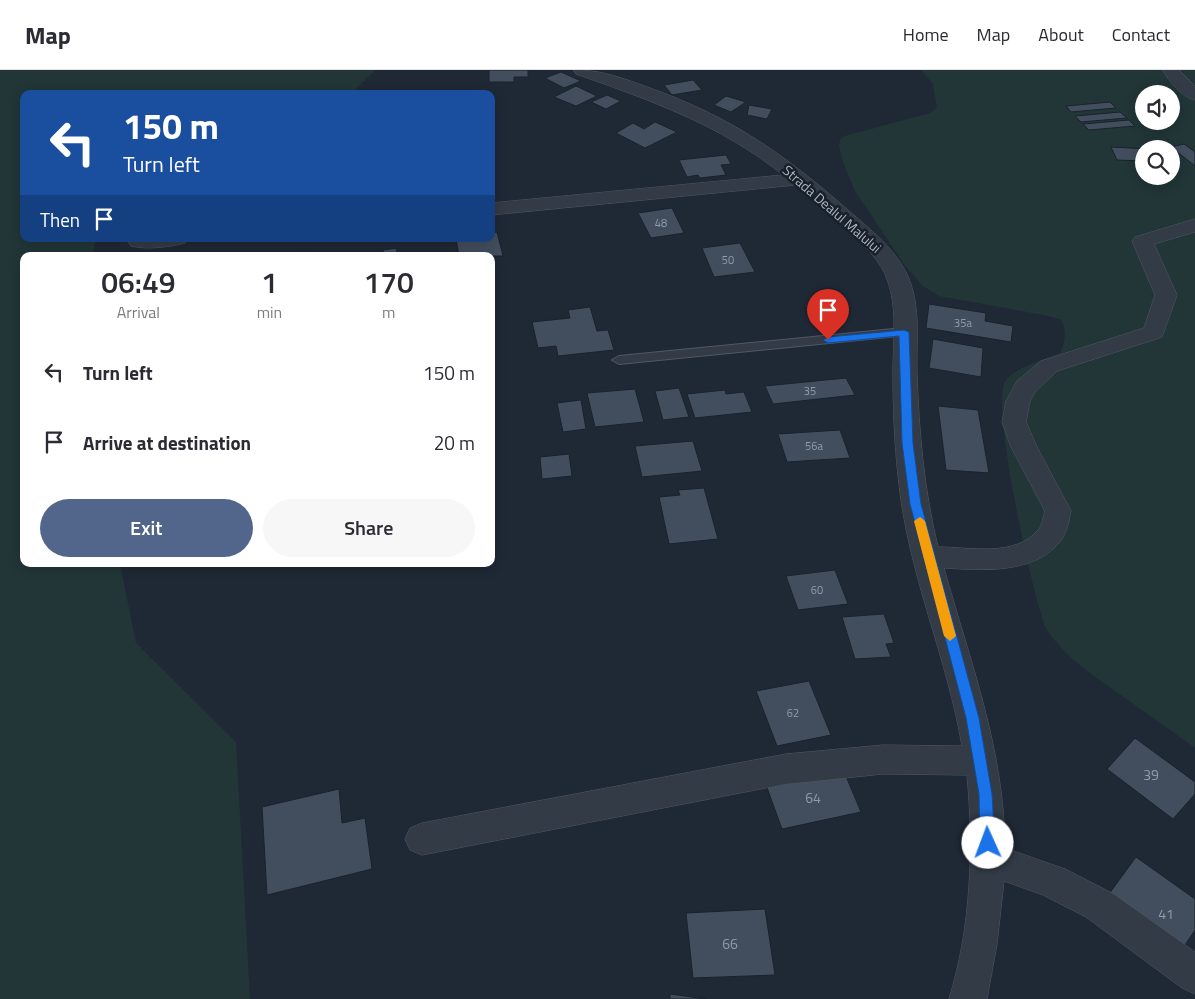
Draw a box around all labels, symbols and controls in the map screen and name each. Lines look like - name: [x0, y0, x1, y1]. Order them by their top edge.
- text: Map: [25, 17, 71, 53]
- text: Home: [903, 21, 949, 48]
- text: Map: [977, 21, 1010, 48]
- text: About: [1038, 21, 1084, 48]
- text: Contact: [1112, 21, 1170, 48]
- map controls: [1135, 85, 1180, 185]
- button: sound: [1135, 85, 1180, 130]
- text: 150 m: [123, 99, 219, 153]
- icon: left: [40, 110, 105, 175]
- button: search: [1135, 140, 1180, 185]
- text: Turn left: [123, 147, 200, 181]
- street label: Strada Dealul Malului: [778, 160, 886, 258]
- text: Then: [40, 205, 80, 234]
- icon: arrive: [90, 205, 118, 233]
- house number: 48: [655, 215, 667, 231]
- house number: 50: [722, 252, 734, 268]
- text: 06:49: [101, 259, 176, 305]
- text: 1: [261, 259, 278, 305]
- text: 170: [363, 259, 414, 305]
- pin: [807, 289, 849, 340]
- icon: arrive: [814, 296, 842, 324]
- text: Arrival: [117, 300, 160, 324]
- text: min: [257, 300, 282, 324]
- text: m: [382, 300, 395, 324]
- house number: 35a: [954, 315, 972, 331]
- icon: left: [40, 358, 68, 386]
- text: Turn left: [83, 358, 153, 387]
- text: 150 m: [423, 358, 475, 387]
- house number: 35: [804, 383, 816, 399]
- icon: arrive: [40, 428, 68, 456]
- text: Arrive at destination: [83, 428, 251, 457]
- text: 20 m: [434, 428, 475, 457]
- house number: 56a: [805, 438, 823, 454]
- button: Exit: [40, 499, 253, 557]
- button: Share: [263, 499, 475, 557]
- house number: 60: [811, 582, 823, 598]
- house number: 62: [787, 705, 799, 721]
- house number: 39: [1143, 764, 1159, 785]
- house number: 64: [805, 787, 821, 808]
- position arrow: [961, 816, 1013, 868]
- house number: 41: [1158, 903, 1174, 924]
- house number: 66: [722, 933, 738, 954]

